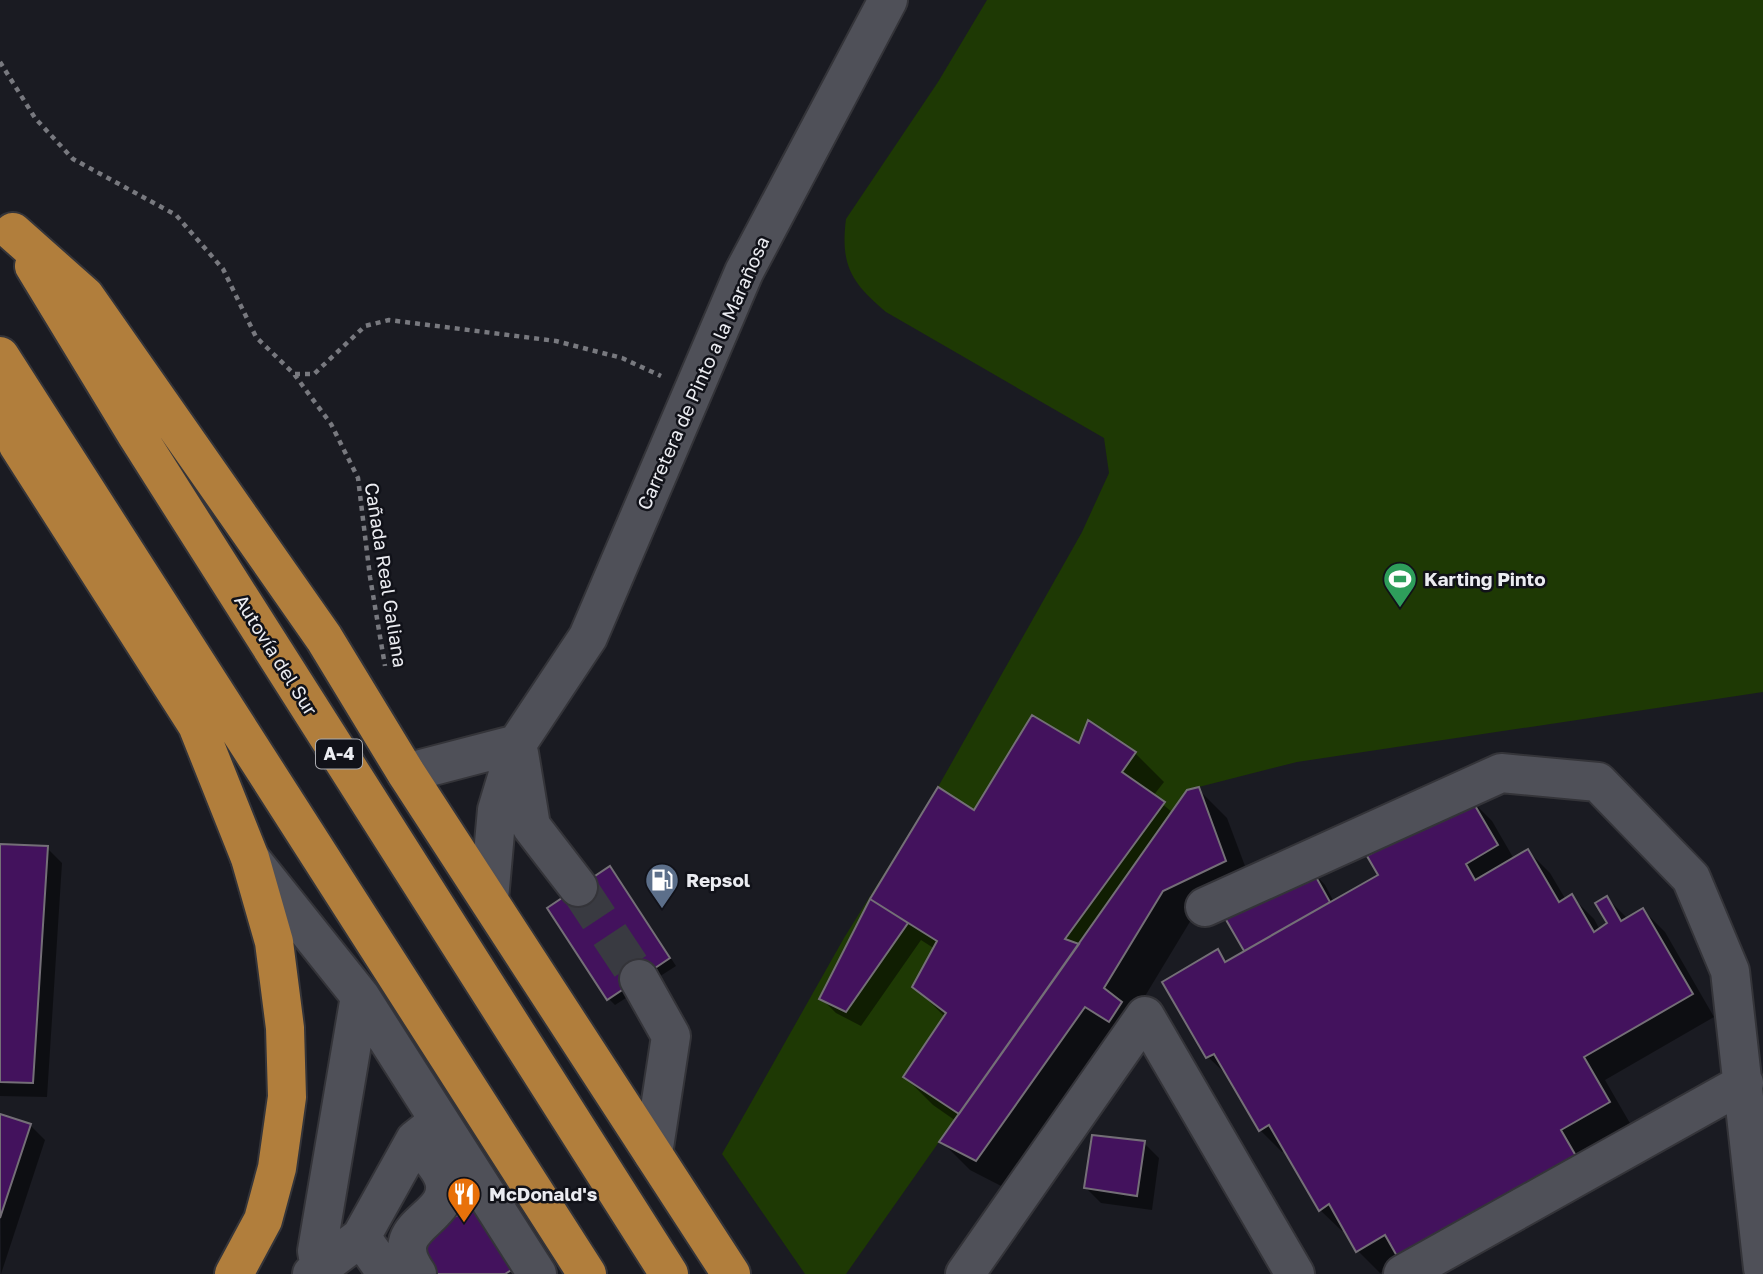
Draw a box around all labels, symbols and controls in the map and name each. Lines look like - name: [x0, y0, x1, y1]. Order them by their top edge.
- street label: Carretera de Pinto a la Marañosa: [632, 233, 773, 513]
- street label: Cañada Real Galiana: [361, 481, 412, 669]
- sports icon: Karting Pinto: [1381, 560, 1419, 609]
- place label: Karting Pinto: [1424, 567, 1546, 590]
- street label: Autovía del Sur: [230, 590, 323, 720]
- road number: A-4: [316, 740, 362, 768]
- fuel station icon: Repsol: [643, 861, 681, 910]
- place label: Repsol: [686, 868, 750, 891]
- restaurant icon: McDonald's: [445, 1175, 483, 1224]
- place label: McDonald's: [489, 1182, 598, 1205]

